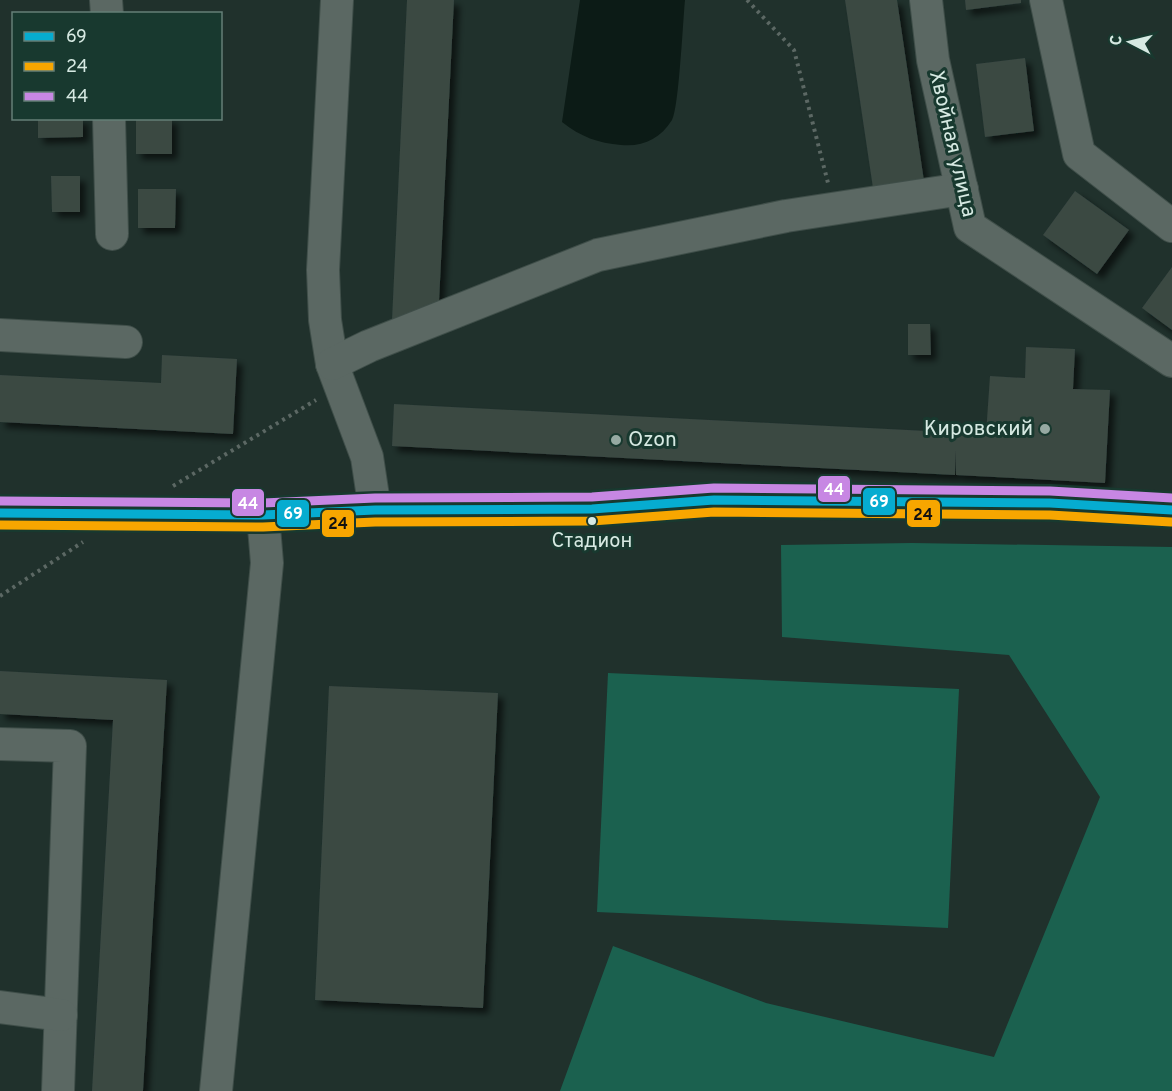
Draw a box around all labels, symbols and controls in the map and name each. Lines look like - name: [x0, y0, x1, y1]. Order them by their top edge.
- legend: [12, 12, 222, 120]
- north arrow: [1100, 12, 1160, 72]
- text: 69: [66, 26, 87, 49]
- text: С: [1107, 34, 1128, 47]
- text: 24: [66, 56, 88, 79]
- street label: Хвойная улица: [922, 68, 982, 220]
- text: 44: [66, 86, 88, 109]
- place label: Кировский: [924, 416, 1033, 443]
- marker: Кировский: [1038, 422, 1052, 436]
- place label: Ozon: [628, 427, 677, 454]
- marker: Ozon: [609, 433, 623, 447]
- line badge: 44: [817, 475, 851, 503]
- text: 44: [824, 481, 844, 501]
- line badge: 69: [862, 487, 896, 516]
- line badge: 44: [231, 488, 265, 517]
- text: 69: [869, 493, 889, 513]
- text: 44: [238, 495, 258, 515]
- line badge: 69: [276, 499, 310, 528]
- line badge: 24: [906, 499, 941, 528]
- text: 69: [283, 505, 303, 525]
- text: 24: [913, 506, 933, 526]
- line badge: 24: [321, 509, 355, 538]
- text: 24: [328, 515, 348, 535]
- marker: Стадион: [586, 515, 598, 527]
- place label: Стадион: [552, 529, 632, 555]

